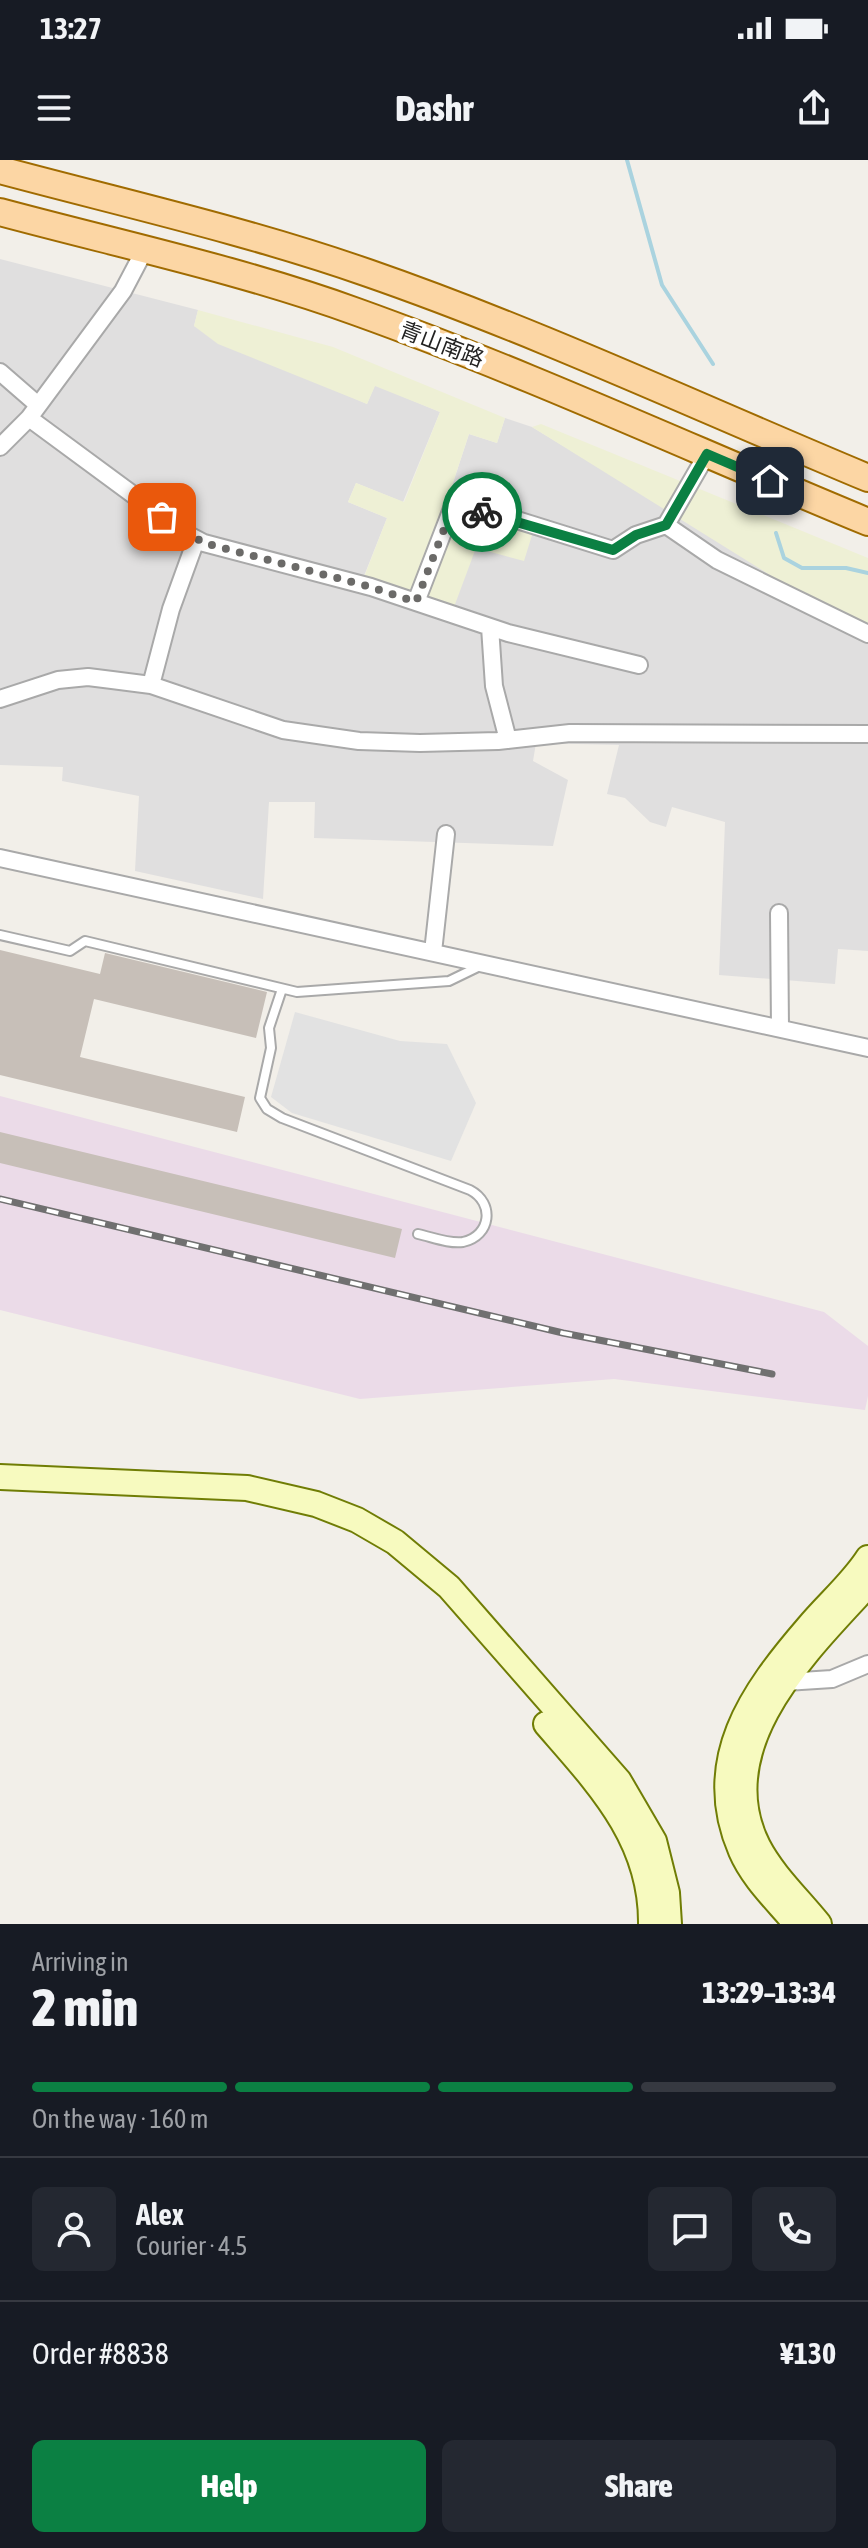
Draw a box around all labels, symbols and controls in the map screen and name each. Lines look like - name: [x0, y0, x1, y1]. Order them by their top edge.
- text: 13:27: [40, 11, 102, 45]
- icon: menu: [32, 86, 76, 130]
- icon: share: [792, 86, 836, 130]
- text: Dashr: [395, 87, 473, 129]
- street label: 青山南路: [396, 316, 488, 372]
- pin: [736, 447, 804, 515]
- icon: home: [748, 459, 792, 503]
- courier: [442, 472, 522, 552]
- pin: [128, 483, 196, 551]
- icon: bike: [460, 490, 504, 534]
- icon: bag: [140, 495, 184, 539]
- text: Arriving in: [32, 1947, 129, 1977]
- text: 13:29–13:34: [702, 1975, 836, 2009]
- text: 2 min: [32, 1977, 138, 2037]
- text: On the way · 160 m: [32, 2104, 209, 2134]
- button: person: [32, 2187, 116, 2271]
- button: chat: [648, 2187, 732, 2271]
- button: phone: [752, 2187, 836, 2271]
- text: Alex: [136, 2197, 184, 2231]
- text: Courier · 4.5: [136, 2231, 247, 2261]
- text: Order #8838: [32, 2336, 169, 2370]
- text: ¥130: [780, 2336, 836, 2370]
- button: Help: [32, 2440, 426, 2532]
- button: Share: [442, 2440, 836, 2532]

